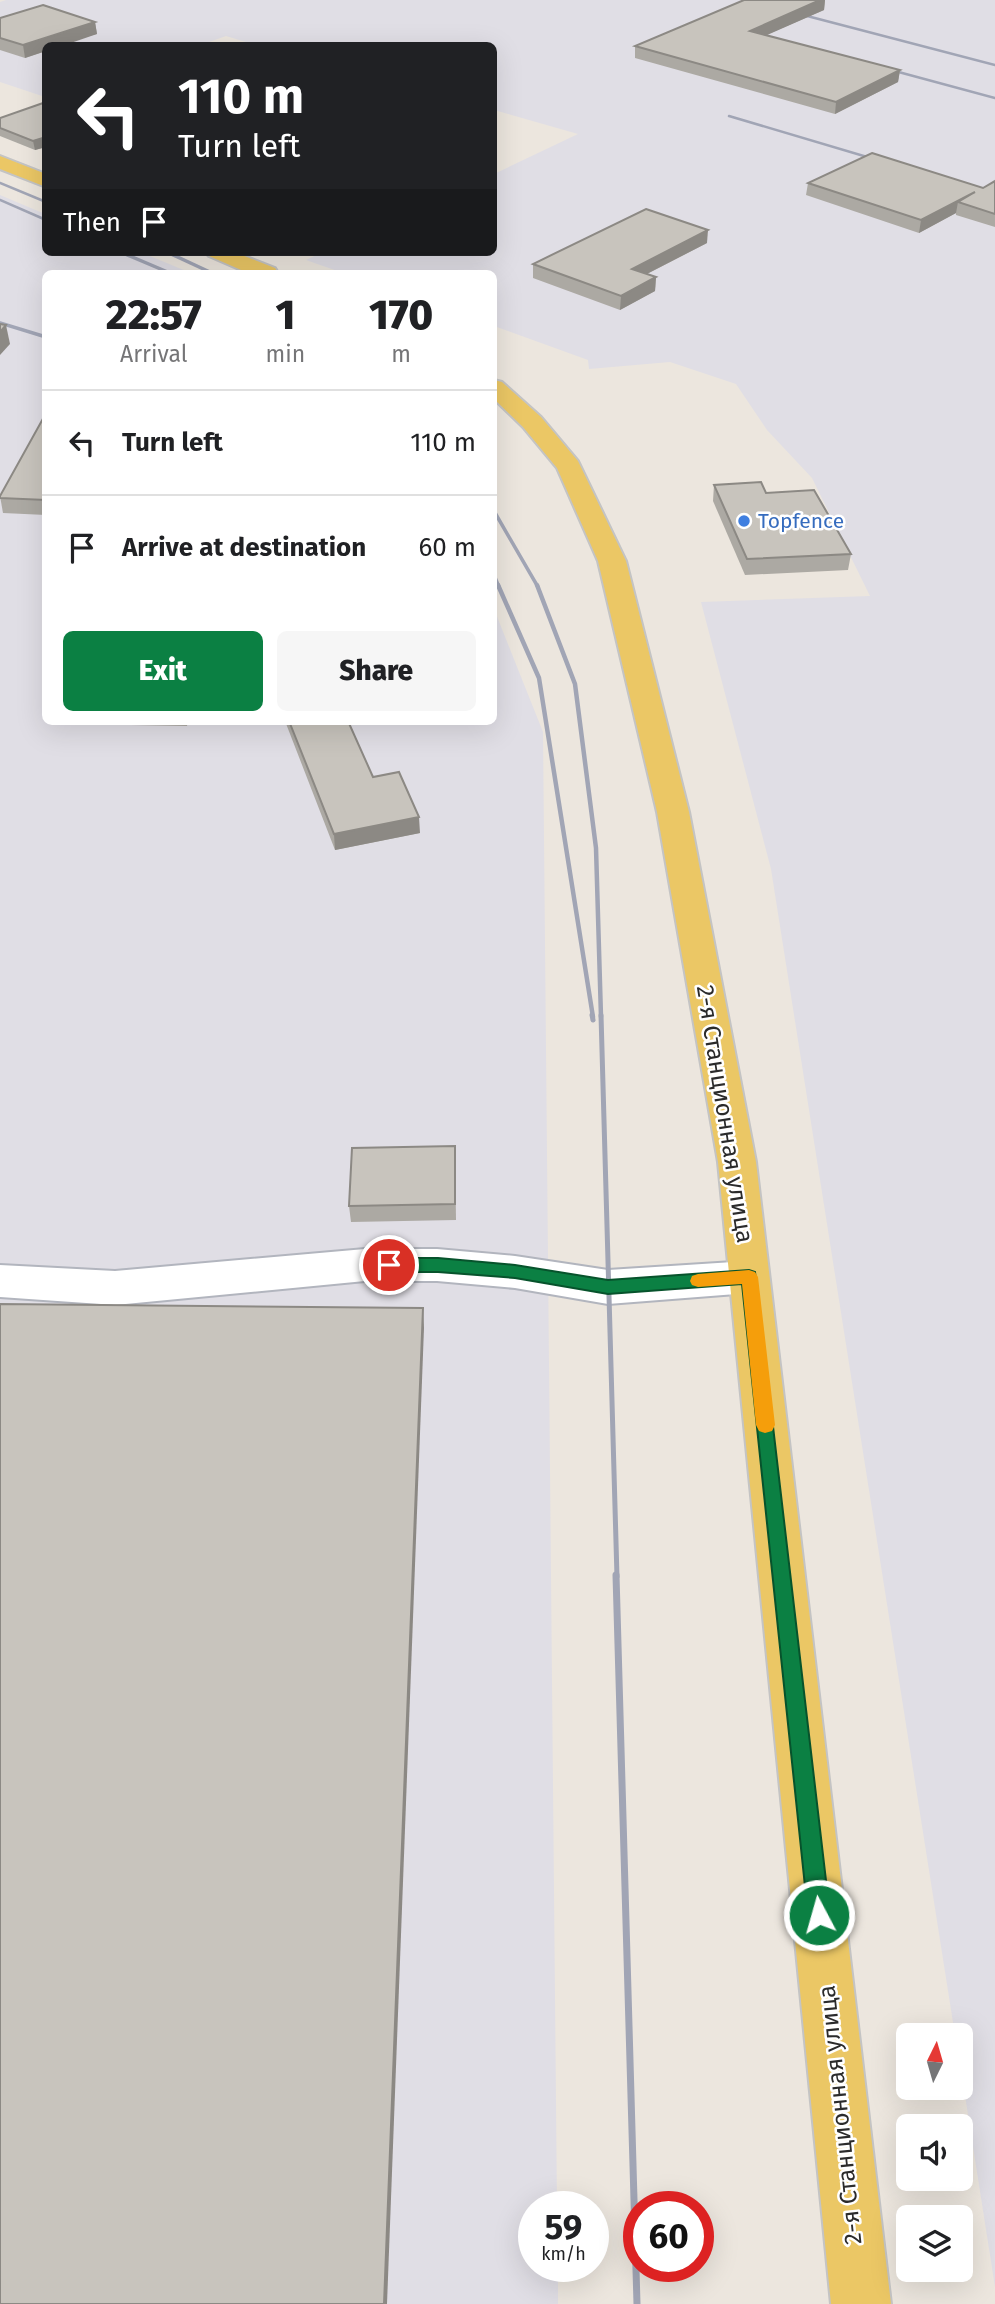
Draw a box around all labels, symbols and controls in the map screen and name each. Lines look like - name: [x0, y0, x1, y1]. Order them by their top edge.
- text: 110 m: [178, 67, 304, 126]
- icon: left: [63, 70, 154, 161]
- text: Turn left: [178, 127, 300, 165]
- icon: arrive: [135, 203, 173, 241]
- text: Then: [63, 207, 121, 238]
- text: 22:57: [106, 290, 202, 340]
- text: 1: [275, 290, 295, 340]
- text: 170: [369, 290, 433, 340]
- text: Arrival: [120, 340, 187, 368]
- text: min: [266, 340, 305, 368]
- text: m: [391, 340, 411, 368]
- icon: left: [63, 424, 101, 462]
- text: Turn left: [122, 427, 223, 458]
- text: 110 m: [410, 427, 476, 458]
- place label: Topfence: [758, 508, 844, 534]
- marker: Topfence: [736, 513, 752, 529]
- icon: arrive: [63, 529, 101, 567]
- text: Arrive at destination: [122, 532, 366, 563]
- text: 60 m: [418, 532, 476, 563]
- button: Exit: [63, 631, 263, 711]
- button: Share: [277, 631, 476, 711]
- street label: 2-я Станционная улица: [691, 983, 759, 1245]
- pin: [359, 1235, 419, 1295]
- icon: arrive: [370, 1246, 408, 1284]
- position arrow: [782, 1878, 856, 1952]
- street label: 2-я Станционная улица: [812, 1984, 868, 2246]
- north arrow: [896, 2023, 973, 2100]
- map controls: [896, 2023, 973, 2282]
- button: sound: [896, 2114, 973, 2191]
- speed limit sign: 60: [623, 2191, 714, 2282]
- button: layers: [896, 2205, 973, 2282]
- text: 59: [545, 2206, 582, 2248]
- text: km/h: [541, 2243, 586, 2265]

